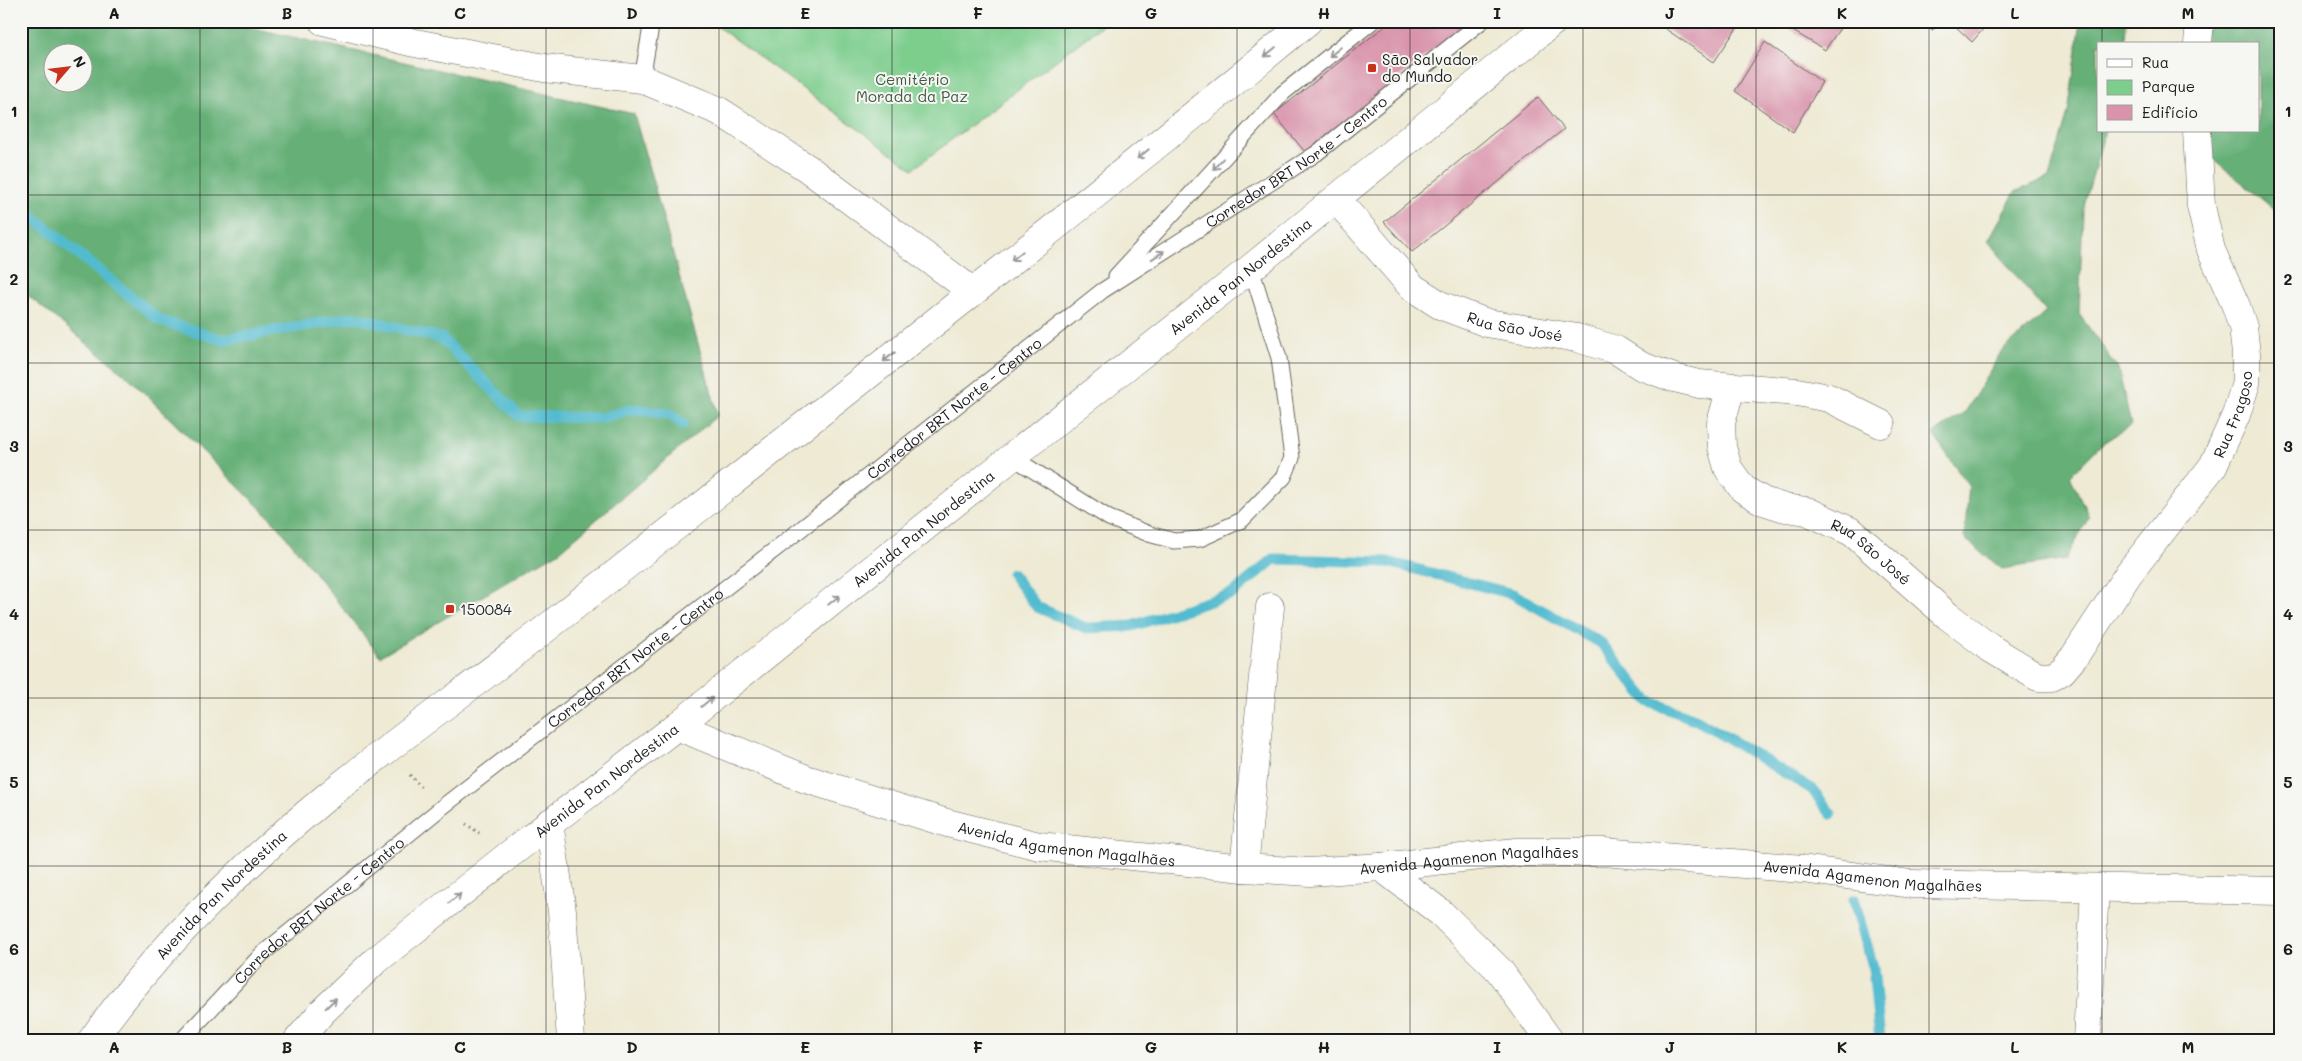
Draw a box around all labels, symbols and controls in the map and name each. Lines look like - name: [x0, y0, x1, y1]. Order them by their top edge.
- text: A: [108, 2, 120, 23]
- text: B: [282, 2, 292, 23]
- text: C: [454, 2, 466, 23]
- text: D: [626, 2, 638, 23]
- text: E: [800, 2, 810, 23]
- text: F: [973, 2, 983, 23]
- text: G: [1145, 2, 1157, 23]
- text: H: [1318, 2, 1330, 23]
- text: I: [1493, 2, 1501, 23]
- text: J: [1665, 2, 1675, 23]
- text: K: [1837, 2, 1847, 23]
- text: L: [2010, 2, 2020, 23]
- text: M: [2182, 2, 2194, 23]
- north arrow: [42, 42, 92, 92]
- legend: [2097, 42, 2260, 132]
- one-way arrow: [1329, 46, 1342, 57]
- one-way arrow: [1264, 47, 1277, 58]
- place label: São Salvador do Mundo: [1382, 49, 1478, 86]
- text: Rua: [2142, 52, 2169, 72]
- text: N: [69, 53, 91, 71]
- marker: São Salvador do Mundo: [1366, 62, 1378, 74]
- park label: Cemitério Morada da Paz: [856, 69, 968, 106]
- text: Parque: [2142, 76, 2195, 96]
- street label: Corredor BRT Norte - Centro: [1201, 91, 1391, 232]
- text: 1: [10, 100, 18, 121]
- text: 1: [2284, 100, 2292, 121]
- text: Edifício: [2142, 102, 2198, 122]
- one-way arrow: [1137, 149, 1150, 160]
- one-way arrow: [1213, 157, 1224, 170]
- street label: Avenida Pan Nordestina: [1165, 213, 1315, 339]
- one-way arrow: [1010, 250, 1023, 261]
- one-way arrow: [1150, 250, 1164, 260]
- text: 2: [10, 268, 19, 289]
- text: 2: [2284, 268, 2293, 289]
- street label: Rua São José: [1464, 306, 1564, 345]
- street label: Corredor BRT Norte - Centro: [862, 333, 1046, 483]
- one-way arrow: [883, 351, 896, 362]
- street label: Rua Fragoso: [2208, 371, 2256, 461]
- text: 3: [9, 435, 19, 456]
- text: 3: [2283, 435, 2293, 456]
- street label: Avenida Pan Nordestina: [848, 465, 999, 591]
- street label: Rua São José: [1828, 514, 1915, 589]
- street label: Corredor BRT Norte - Centro: [543, 583, 727, 732]
- one-way arrow: [827, 594, 840, 605]
- place label: 150084: [460, 599, 512, 619]
- text: 4: [9, 603, 19, 624]
- marker: 150084: [444, 603, 456, 615]
- text: 4: [2283, 603, 2293, 624]
- one-way arrow: [700, 696, 713, 707]
- street label: Avenida Pan Nordestina: [530, 718, 683, 842]
- text: 5: [9, 771, 19, 792]
- text: 5: [2283, 771, 2293, 792]
- street label: Avenida Agamenon Magalhães: [956, 816, 1176, 871]
- street label: Avenida Pan Nordestina: [151, 825, 291, 963]
- street label: Corredor BRT Norte - Centro: [229, 832, 408, 988]
- street label: Avenida Agamenon Magalhães: [1359, 842, 1579, 878]
- street label: Avenida Agamenon Magalhães: [1762, 856, 1982, 895]
- one-way arrow: [448, 893, 461, 904]
- text: 6: [9, 938, 19, 959]
- text: 6: [2283, 938, 2293, 959]
- one-way arrow: [325, 997, 337, 1009]
- text: A: [108, 1036, 120, 1057]
- text: B: [282, 1036, 292, 1057]
- text: C: [454, 1036, 466, 1057]
- text: D: [626, 1036, 638, 1057]
- text: E: [800, 1036, 810, 1057]
- text: F: [973, 1036, 983, 1057]
- text: G: [1145, 1036, 1157, 1057]
- text: H: [1318, 1036, 1330, 1057]
- text: I: [1493, 1036, 1501, 1057]
- text: J: [1665, 1036, 1675, 1057]
- text: K: [1837, 1036, 1847, 1057]
- text: L: [2010, 1036, 2020, 1057]
- text: M: [2182, 1036, 2194, 1057]

